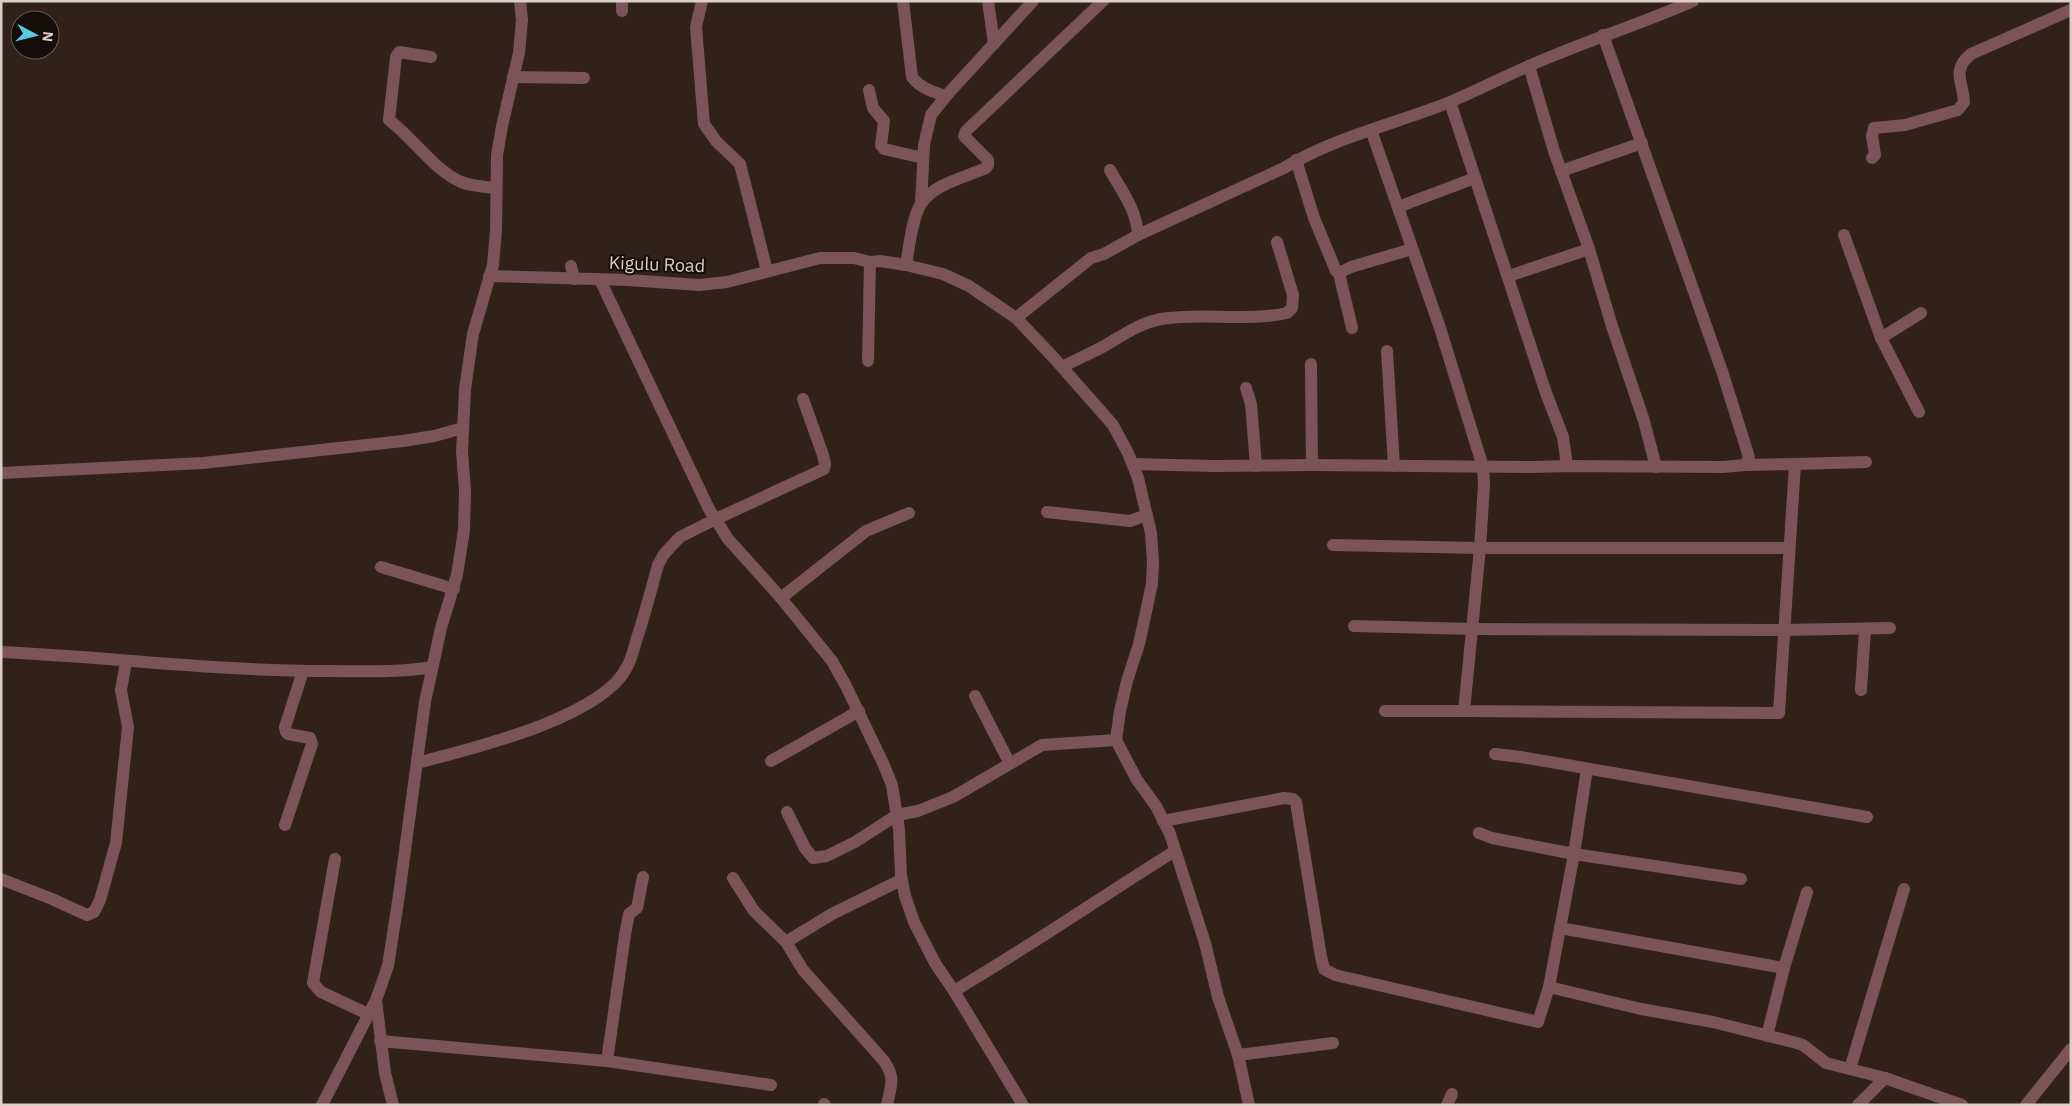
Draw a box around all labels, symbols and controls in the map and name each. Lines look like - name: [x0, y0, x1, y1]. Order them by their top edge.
- north arrow: [10, 10, 60, 60]
- text: N: [38, 30, 57, 43]
- street label: Kigulu Road: [608, 251, 706, 277]

